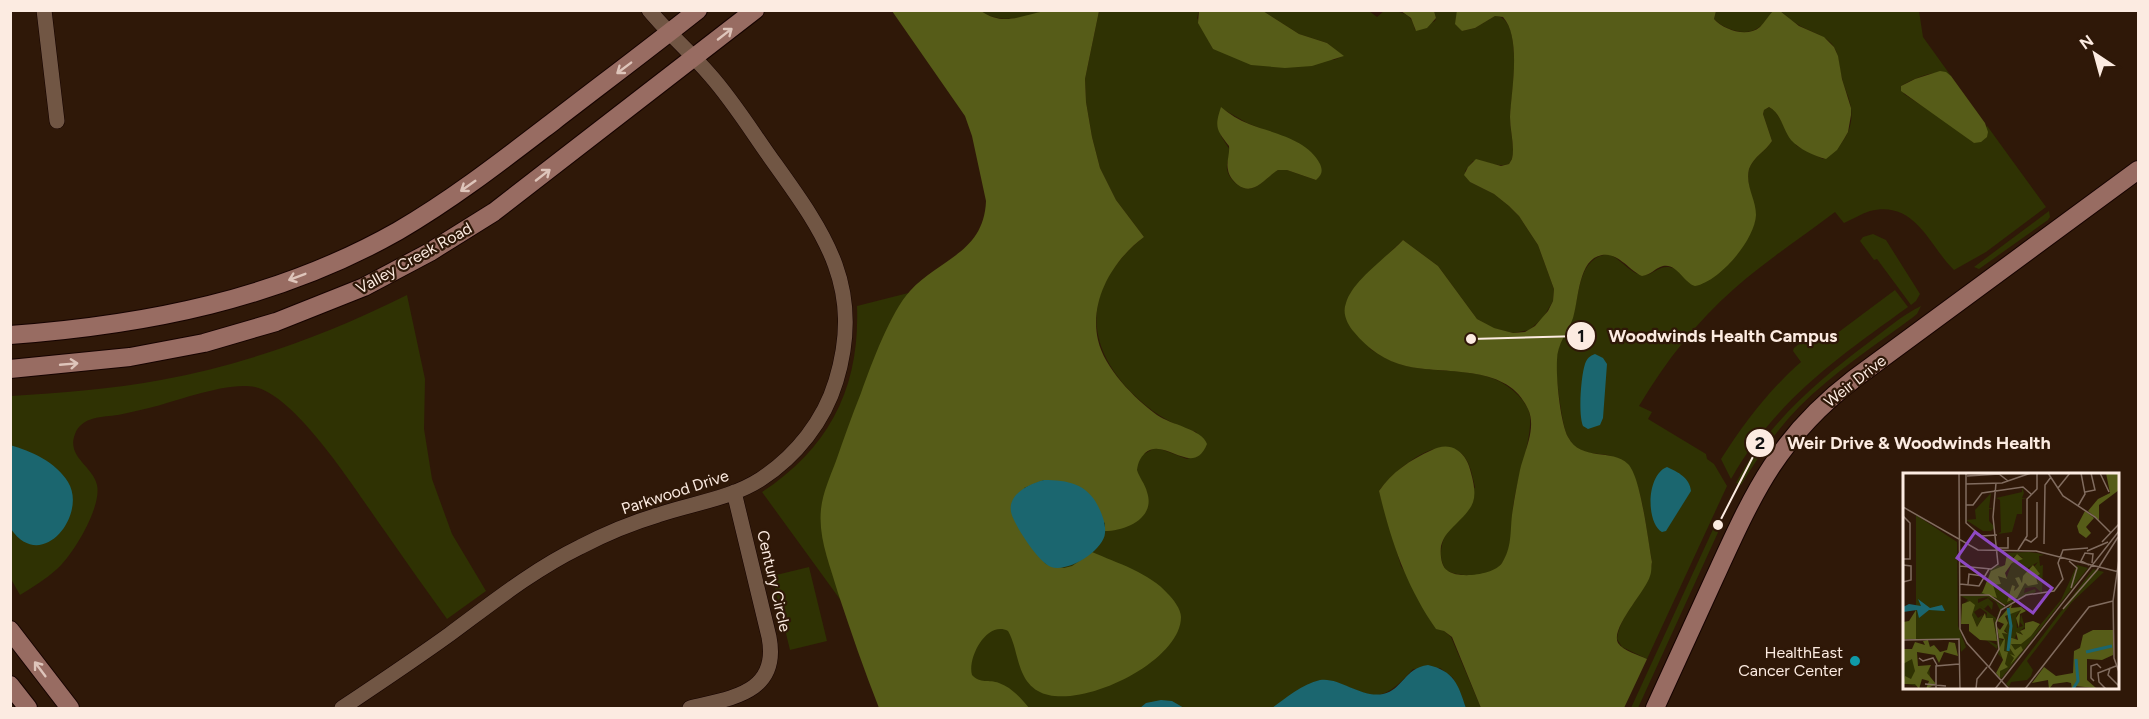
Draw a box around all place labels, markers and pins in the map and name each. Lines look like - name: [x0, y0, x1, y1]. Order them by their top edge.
- callout: Woodwinds Health Campus: [1566, 318, 1849, 354]
- callout: Weir Drive & Woodwinds Health: [1745, 425, 2063, 461]
- place label: HealthEast Cancer Center: [1738, 643, 1844, 680]
- marker: HealthEast Cancer Center: [1848, 654, 1862, 668]

